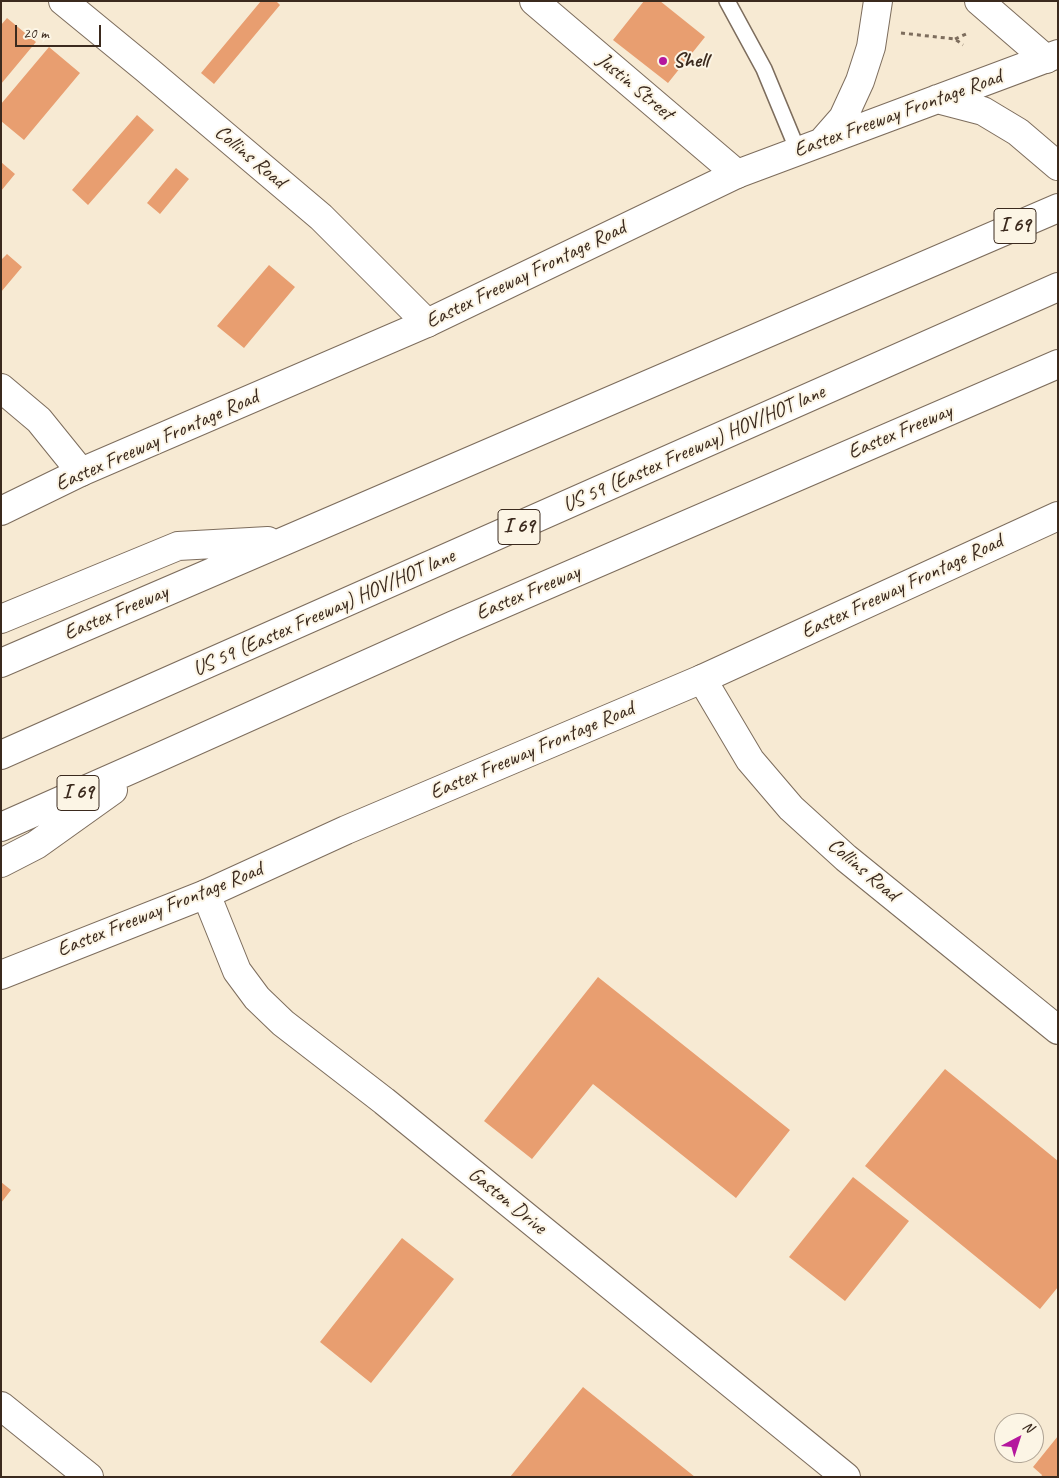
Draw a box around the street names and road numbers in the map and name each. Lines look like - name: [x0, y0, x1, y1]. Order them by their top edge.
- street label: Justin Street: [592, 48, 678, 126]
- street label: Eastex Freeway Frontage Road: [791, 65, 1005, 163]
- street label: Collins Road: [209, 120, 291, 194]
- road number: I 69: [994, 208, 1036, 244]
- street label: Eastex Freeway Frontage Road: [422, 216, 630, 334]
- street label: US 59 (Eastex Freeway) HOV/HOT lane: [559, 380, 829, 518]
- street label: Eastex Freeway Frontage Road: [52, 385, 262, 497]
- street label: Eastex Freeway: [844, 399, 956, 465]
- road number: I 69: [498, 510, 540, 544]
- street label: Eastex Freeway Frontage Road: [797, 529, 1007, 645]
- street label: US 59 (Eastex Freeway) HOV/HOT lane: [189, 544, 459, 682]
- street label: Eastex Freeway: [472, 560, 584, 626]
- street label: Eastex Freeway: [60, 580, 172, 646]
- street label: Eastex Freeway Frontage Road: [426, 697, 638, 805]
- road number: I 69: [57, 776, 99, 810]
- street label: Collins Road: [822, 833, 904, 907]
- street label: Eastex Freeway Frontage Road: [54, 857, 266, 963]
- street label: Gaston Drive: [463, 1162, 551, 1240]

